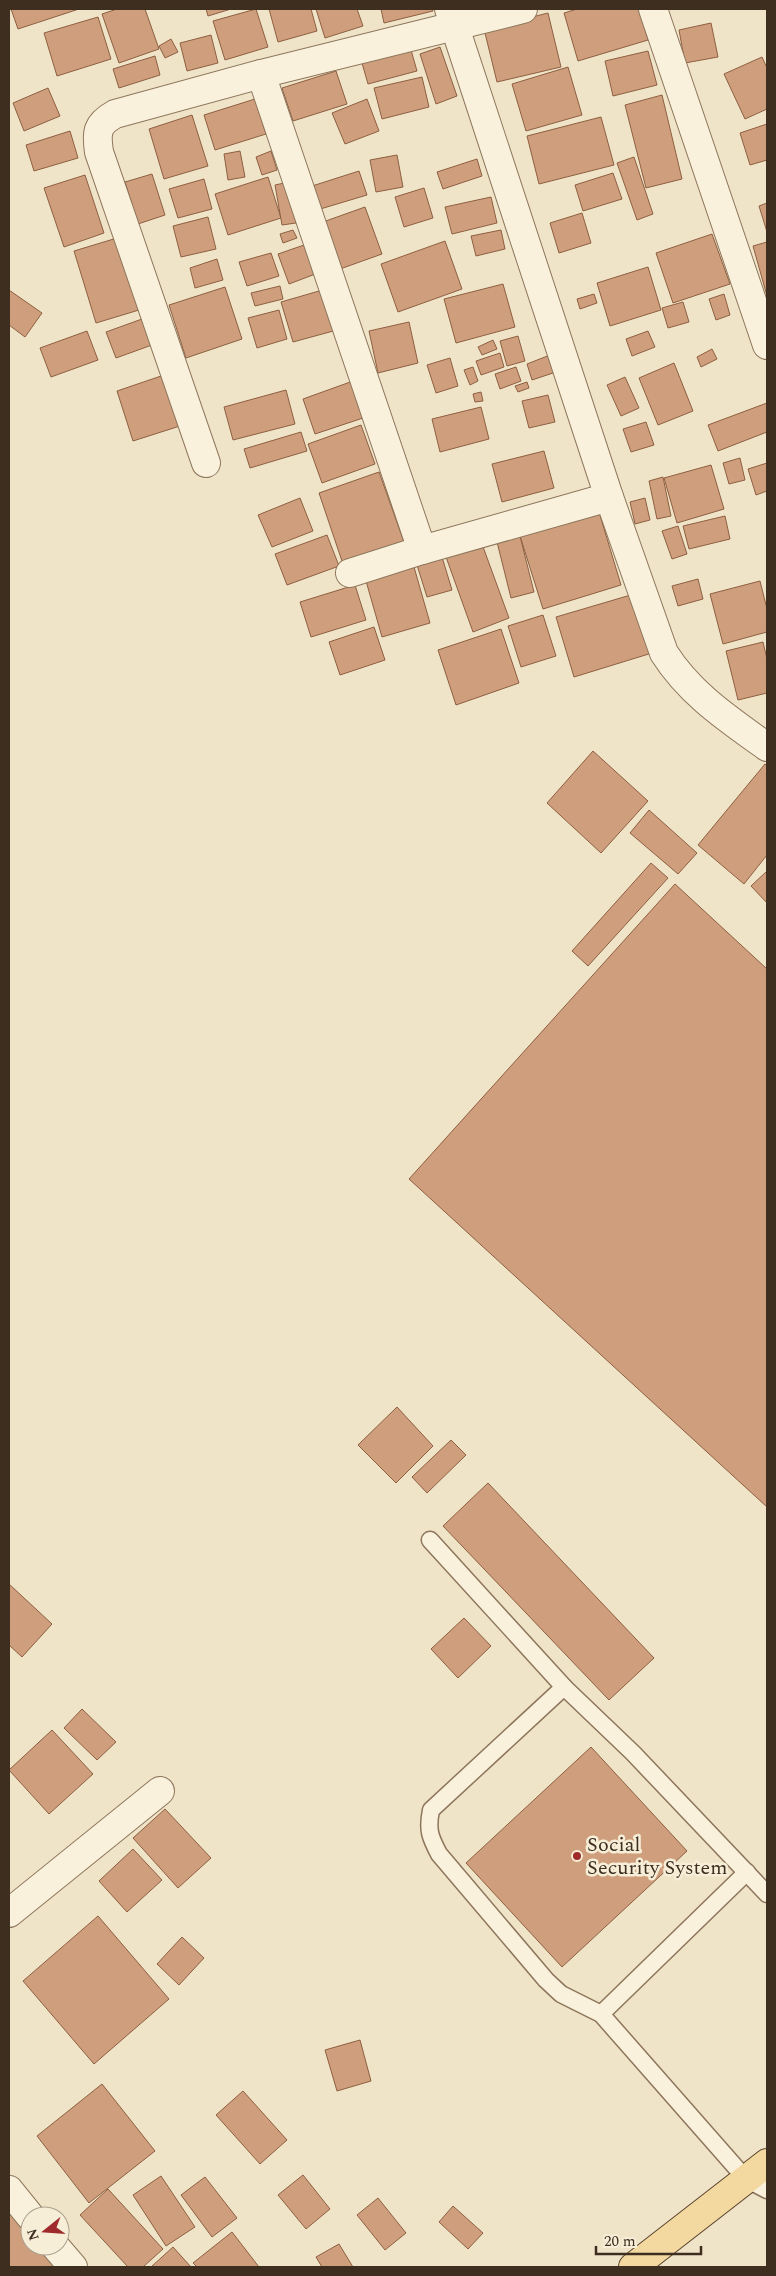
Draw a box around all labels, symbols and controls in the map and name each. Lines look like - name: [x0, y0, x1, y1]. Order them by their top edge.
- place label: Social Security System: [587, 1830, 727, 1883]
- marker: Social Security System: [571, 1850, 583, 1862]
- north arrow: [20, 2206, 70, 2256]
- scale bar: [596, 2224, 701, 2256]
- text: N: [21, 2226, 45, 2243]
- text: 20 m: [604, 2230, 636, 2253]

